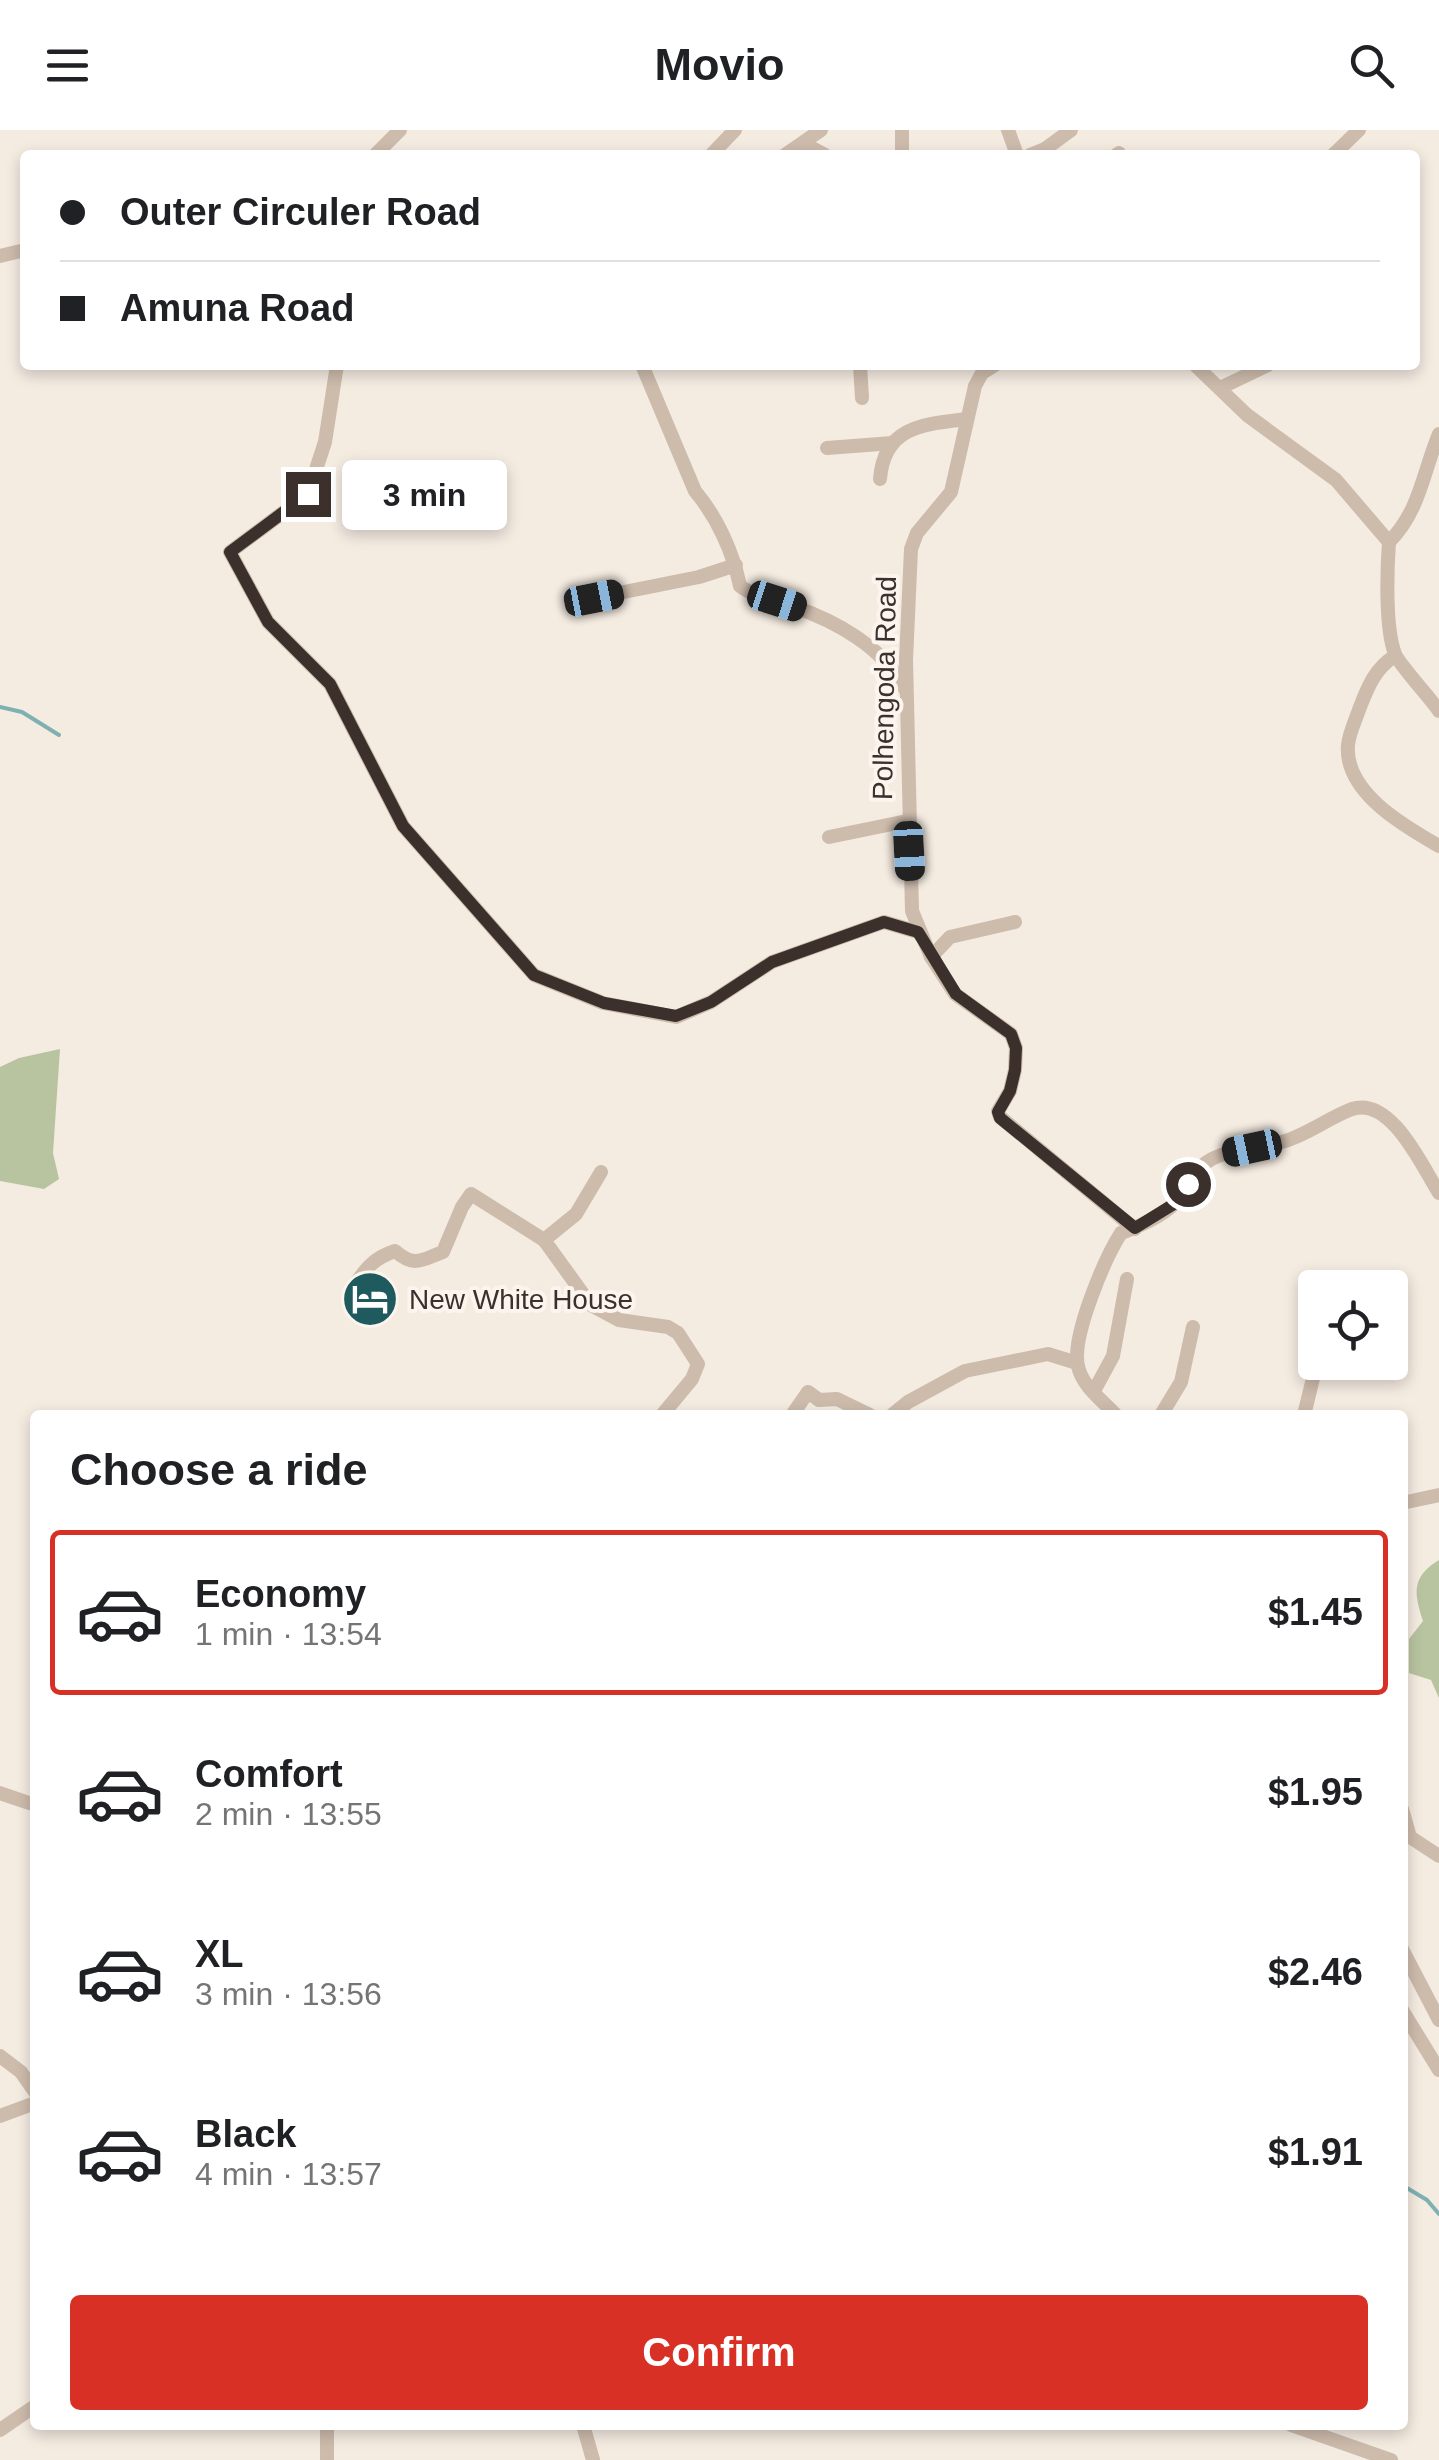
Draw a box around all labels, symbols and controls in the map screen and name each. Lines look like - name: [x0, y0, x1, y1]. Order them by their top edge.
- icon: menu: [40, 38, 95, 93]
- icon: search: [1344, 38, 1399, 93]
- text: Movio: [655, 39, 785, 90]
- text: Outer Circuler Road: [120, 191, 481, 233]
- text: Amuna Road: [120, 287, 354, 329]
- callout: 3 min: [343, 459, 508, 529]
- route end: [286, 472, 331, 517]
- text: 3 min: [383, 477, 466, 513]
- street label: Polhengoda Road: [867, 576, 902, 800]
- car: [744, 577, 810, 625]
- car: [562, 578, 626, 618]
- car: [892, 820, 926, 882]
- car: [1220, 1127, 1284, 1169]
- route start: [1166, 1162, 1211, 1207]
- hotel icon: New White House: [340, 1269, 400, 1329]
- map controls: [1298, 1270, 1408, 1380]
- button: locate: [1298, 1270, 1408, 1380]
- place label: New White House: [409, 1284, 633, 1315]
- text: Choose a ride: [70, 1444, 368, 1495]
- icon: car: [75, 1568, 165, 1658]
- text: Economy: [195, 1573, 366, 1615]
- text: $1.45: [1268, 1591, 1363, 1633]
- text: 1 min · 13:54: [195, 1616, 382, 1652]
- icon: car: [75, 1748, 165, 1838]
- text: Comfort: [195, 1753, 343, 1795]
- text: $1.95: [1268, 1771, 1363, 1813]
- text: 2 min · 13:55: [195, 1796, 382, 1832]
- icon: car: [75, 1928, 165, 2018]
- text: XL: [195, 1933, 244, 1975]
- text: $2.46: [1268, 1951, 1363, 1993]
- text: 3 min · 13:56: [195, 1976, 382, 2012]
- icon: car: [75, 2108, 165, 2198]
- text: Black: [195, 2113, 296, 2155]
- text: $1.91: [1268, 2131, 1363, 2173]
- text: 4 min · 13:57: [195, 2156, 382, 2192]
- button: Confirm: [70, 2295, 1368, 2410]

